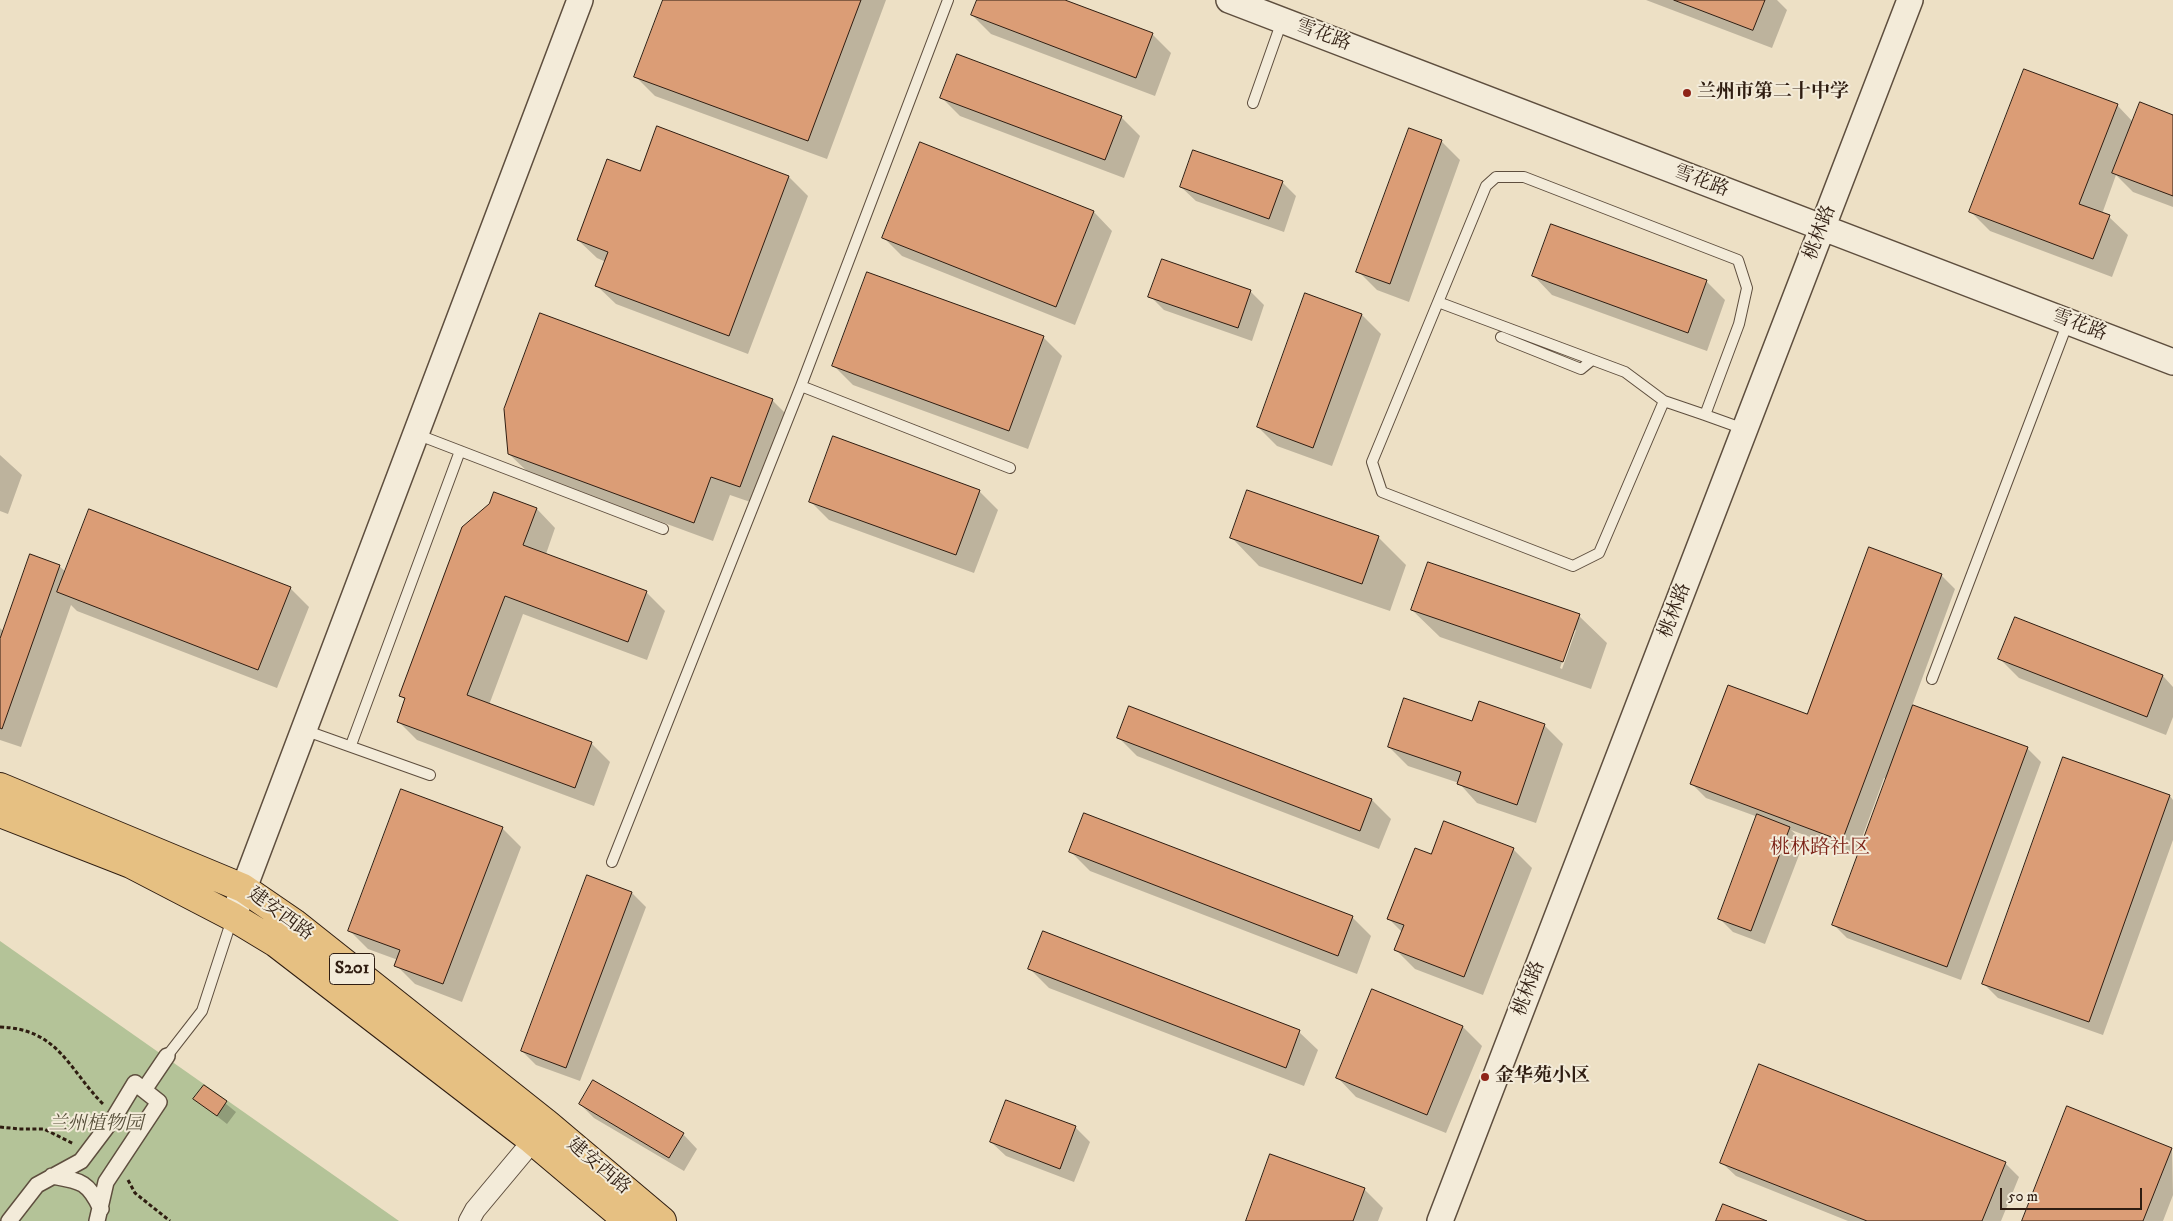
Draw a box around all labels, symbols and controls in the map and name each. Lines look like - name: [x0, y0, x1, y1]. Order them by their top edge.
- street label: 雪花路: [1292, 15, 1354, 57]
- place label: 兰州市第二十中学: [1697, 82, 1849, 104]
- marker: 兰州市第二十中学: [1681, 87, 1693, 99]
- street label: 雪花路: [1670, 161, 1732, 203]
- street label: 桃林路: [1800, 202, 1842, 264]
- street label: 雪花路: [2048, 305, 2110, 347]
- street label: 桃林路: [1655, 580, 1697, 642]
- district label: 桃林路社区: [1770, 837, 1870, 861]
- street label: 建安西路: [243, 883, 317, 947]
- road number: S201: [330, 954, 374, 984]
- street label: 桃林路: [1509, 958, 1551, 1020]
- place label: 金华苑小区: [1495, 1066, 1590, 1088]
- marker: 金华苑小区: [1479, 1071, 1491, 1083]
- park label: 兰州植物园: [49, 1114, 143, 1136]
- street label: 建安西路: [562, 1134, 634, 1200]
- scale bar: [2003, 1178, 2146, 1210]
- text: 50 m: [2008, 1187, 2038, 1206]

